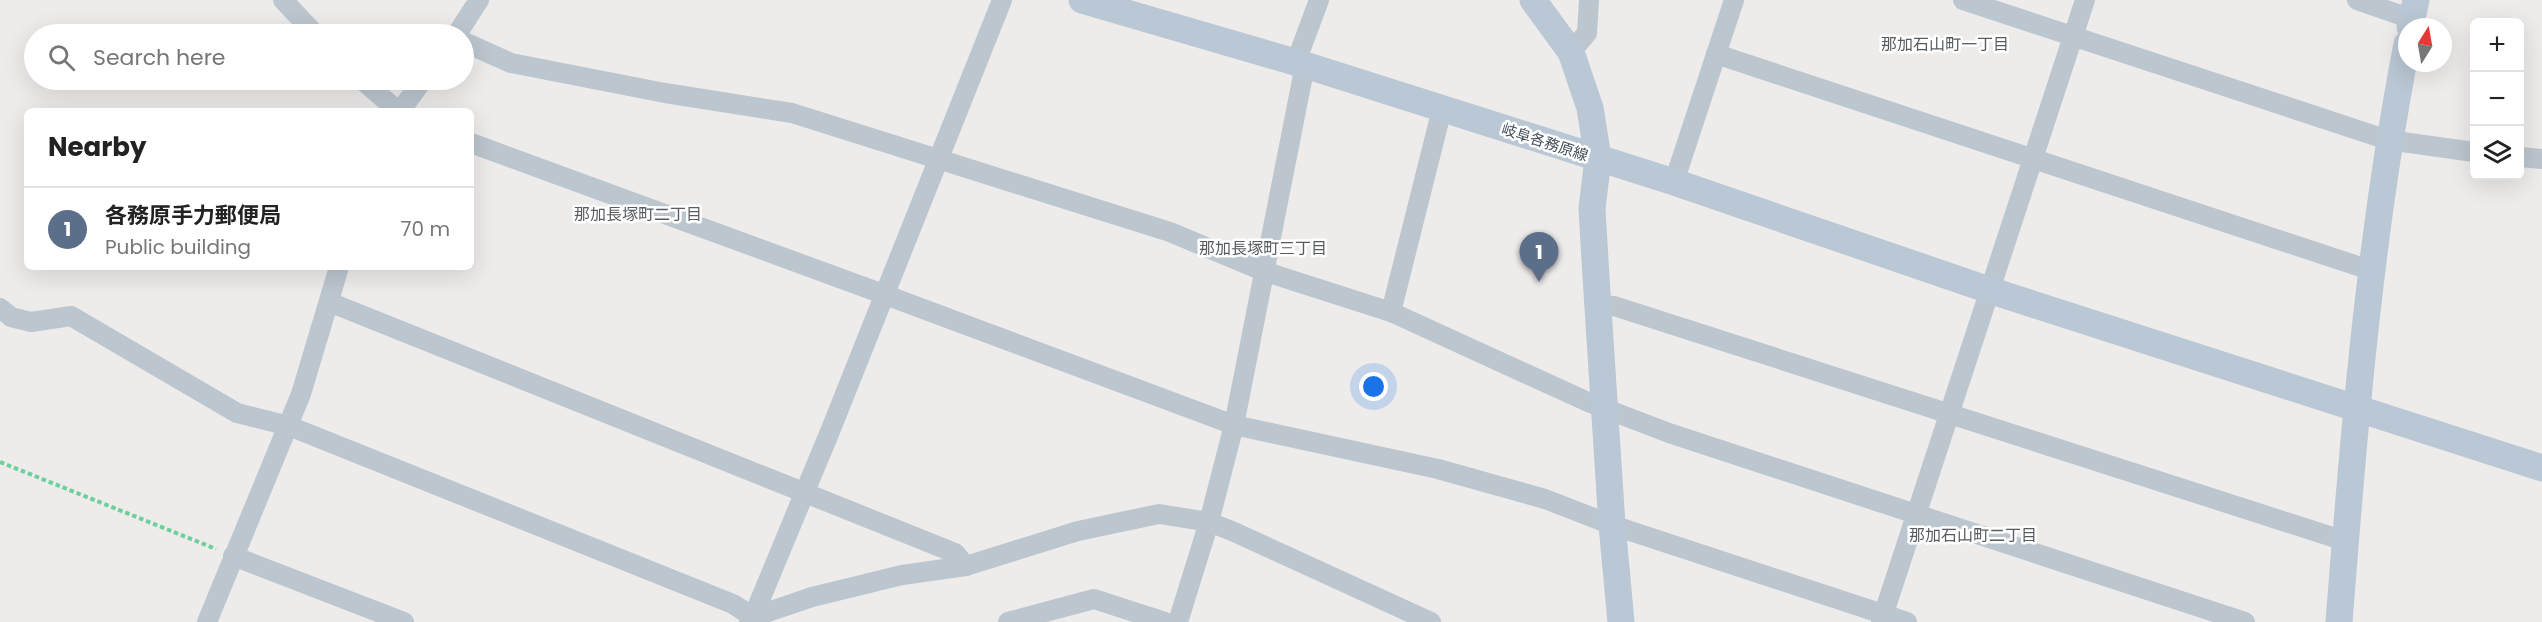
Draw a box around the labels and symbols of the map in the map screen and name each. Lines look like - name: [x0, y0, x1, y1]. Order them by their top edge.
- north arrow: [2398, 18, 2452, 72]
- district label: 那加石山町一丁目: [1881, 33, 2009, 56]
- street label: 岐阜各務原線: [1499, 118, 1591, 166]
- district label: 那加長塚町二丁目: [574, 203, 702, 226]
- pin: 1: [1520, 232, 1558, 282]
- district label: 那加長塚町三丁目: [1199, 237, 1327, 260]
- your location: [1359, 372, 1388, 401]
- district label: 那加石山町二丁目: [1909, 524, 2037, 547]

